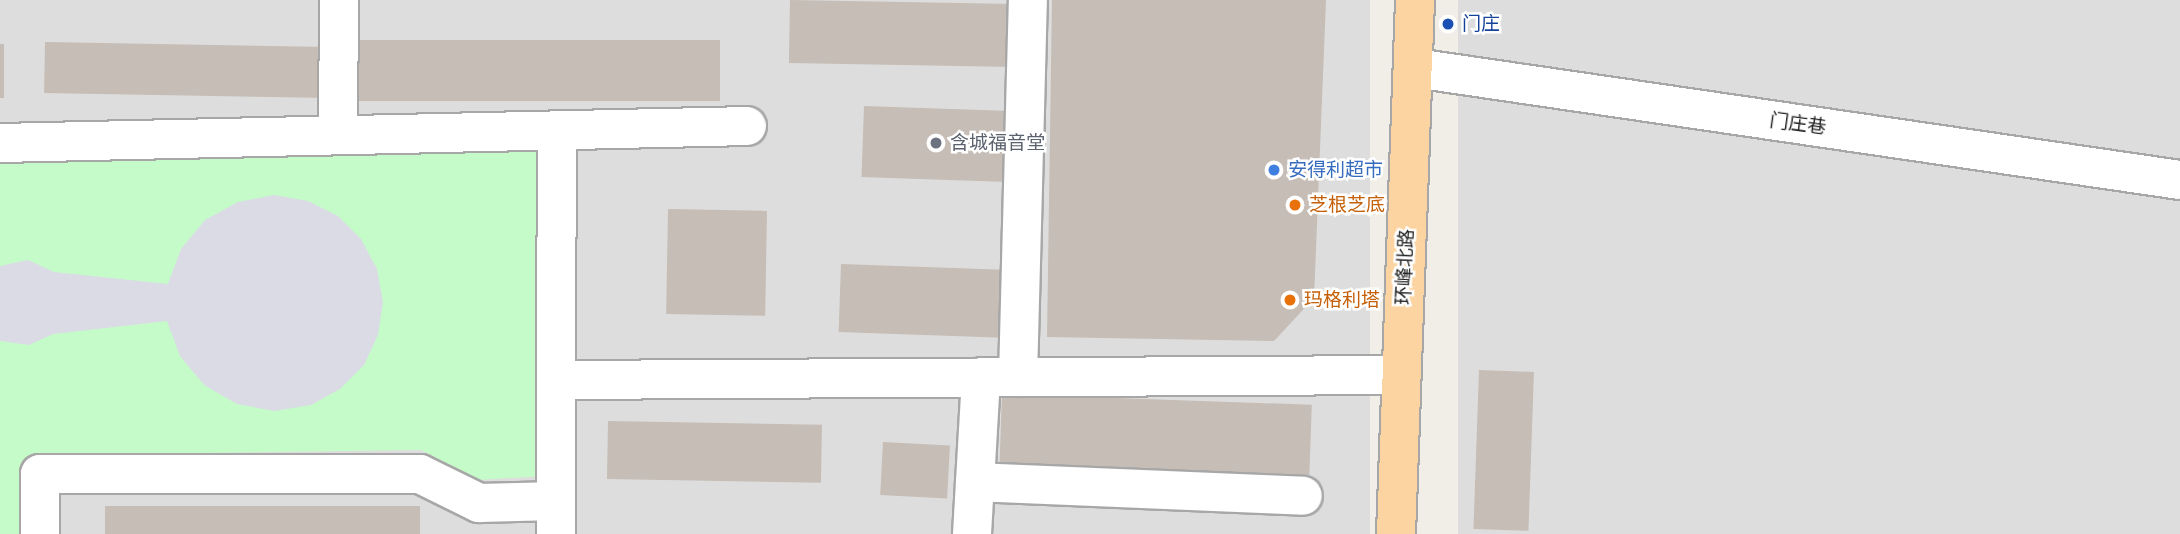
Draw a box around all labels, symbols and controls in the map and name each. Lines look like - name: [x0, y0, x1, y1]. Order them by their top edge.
- place label: 门庄: [1462, 13, 1500, 35]
- marker: 门庄: [1440, 16, 1456, 32]
- street label: 门庄巷: [1768, 109, 1828, 139]
- place label: 含城福音堂: [950, 132, 1045, 154]
- marker: 含城福音堂: [928, 135, 944, 151]
- place label: 安得利超市: [1288, 159, 1383, 181]
- marker: 安得利超市: [1266, 162, 1282, 178]
- place label: 芝根芝底: [1309, 194, 1385, 216]
- marker: 芝根芝底: [1287, 197, 1303, 213]
- street label: 环峰北路: [1392, 228, 1418, 306]
- place label: 玛格利塔: [1304, 289, 1380, 311]
- marker: 玛格利塔: [1282, 292, 1298, 308]

